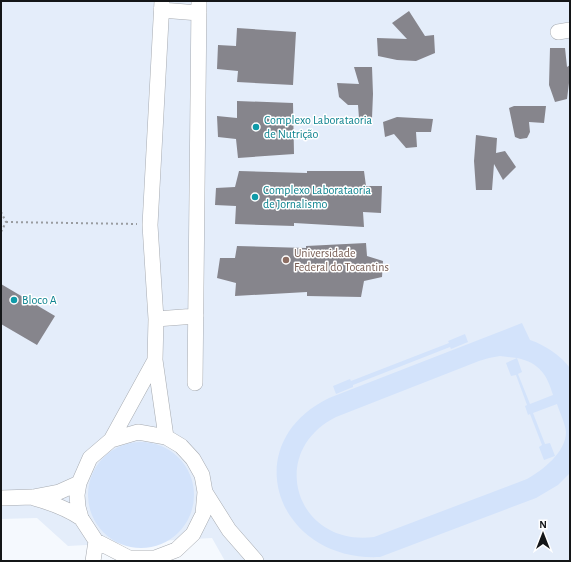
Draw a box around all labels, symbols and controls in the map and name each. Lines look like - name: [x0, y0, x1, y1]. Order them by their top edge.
- place label: Complexo Laborataoria de Nutrição: [264, 114, 373, 140]
- marker: Complexo Laborataoria de Nutrição: [251, 122, 261, 132]
- place label: Complexo Laborataoria de Jornalismo: [263, 184, 372, 210]
- marker: Complexo Laborataoria de Jornalismo: [250, 192, 260, 202]
- place label: Universidade Federal do Tocantins: [294, 247, 389, 273]
- marker: Universidade Federal do Tocantins: [281, 255, 291, 265]
- place label: Bloco A: [22, 294, 57, 306]
- marker: Bloco A: [9, 295, 19, 305]
- north arrow: [523, 514, 563, 554]
- text: N: [539, 519, 547, 530]

